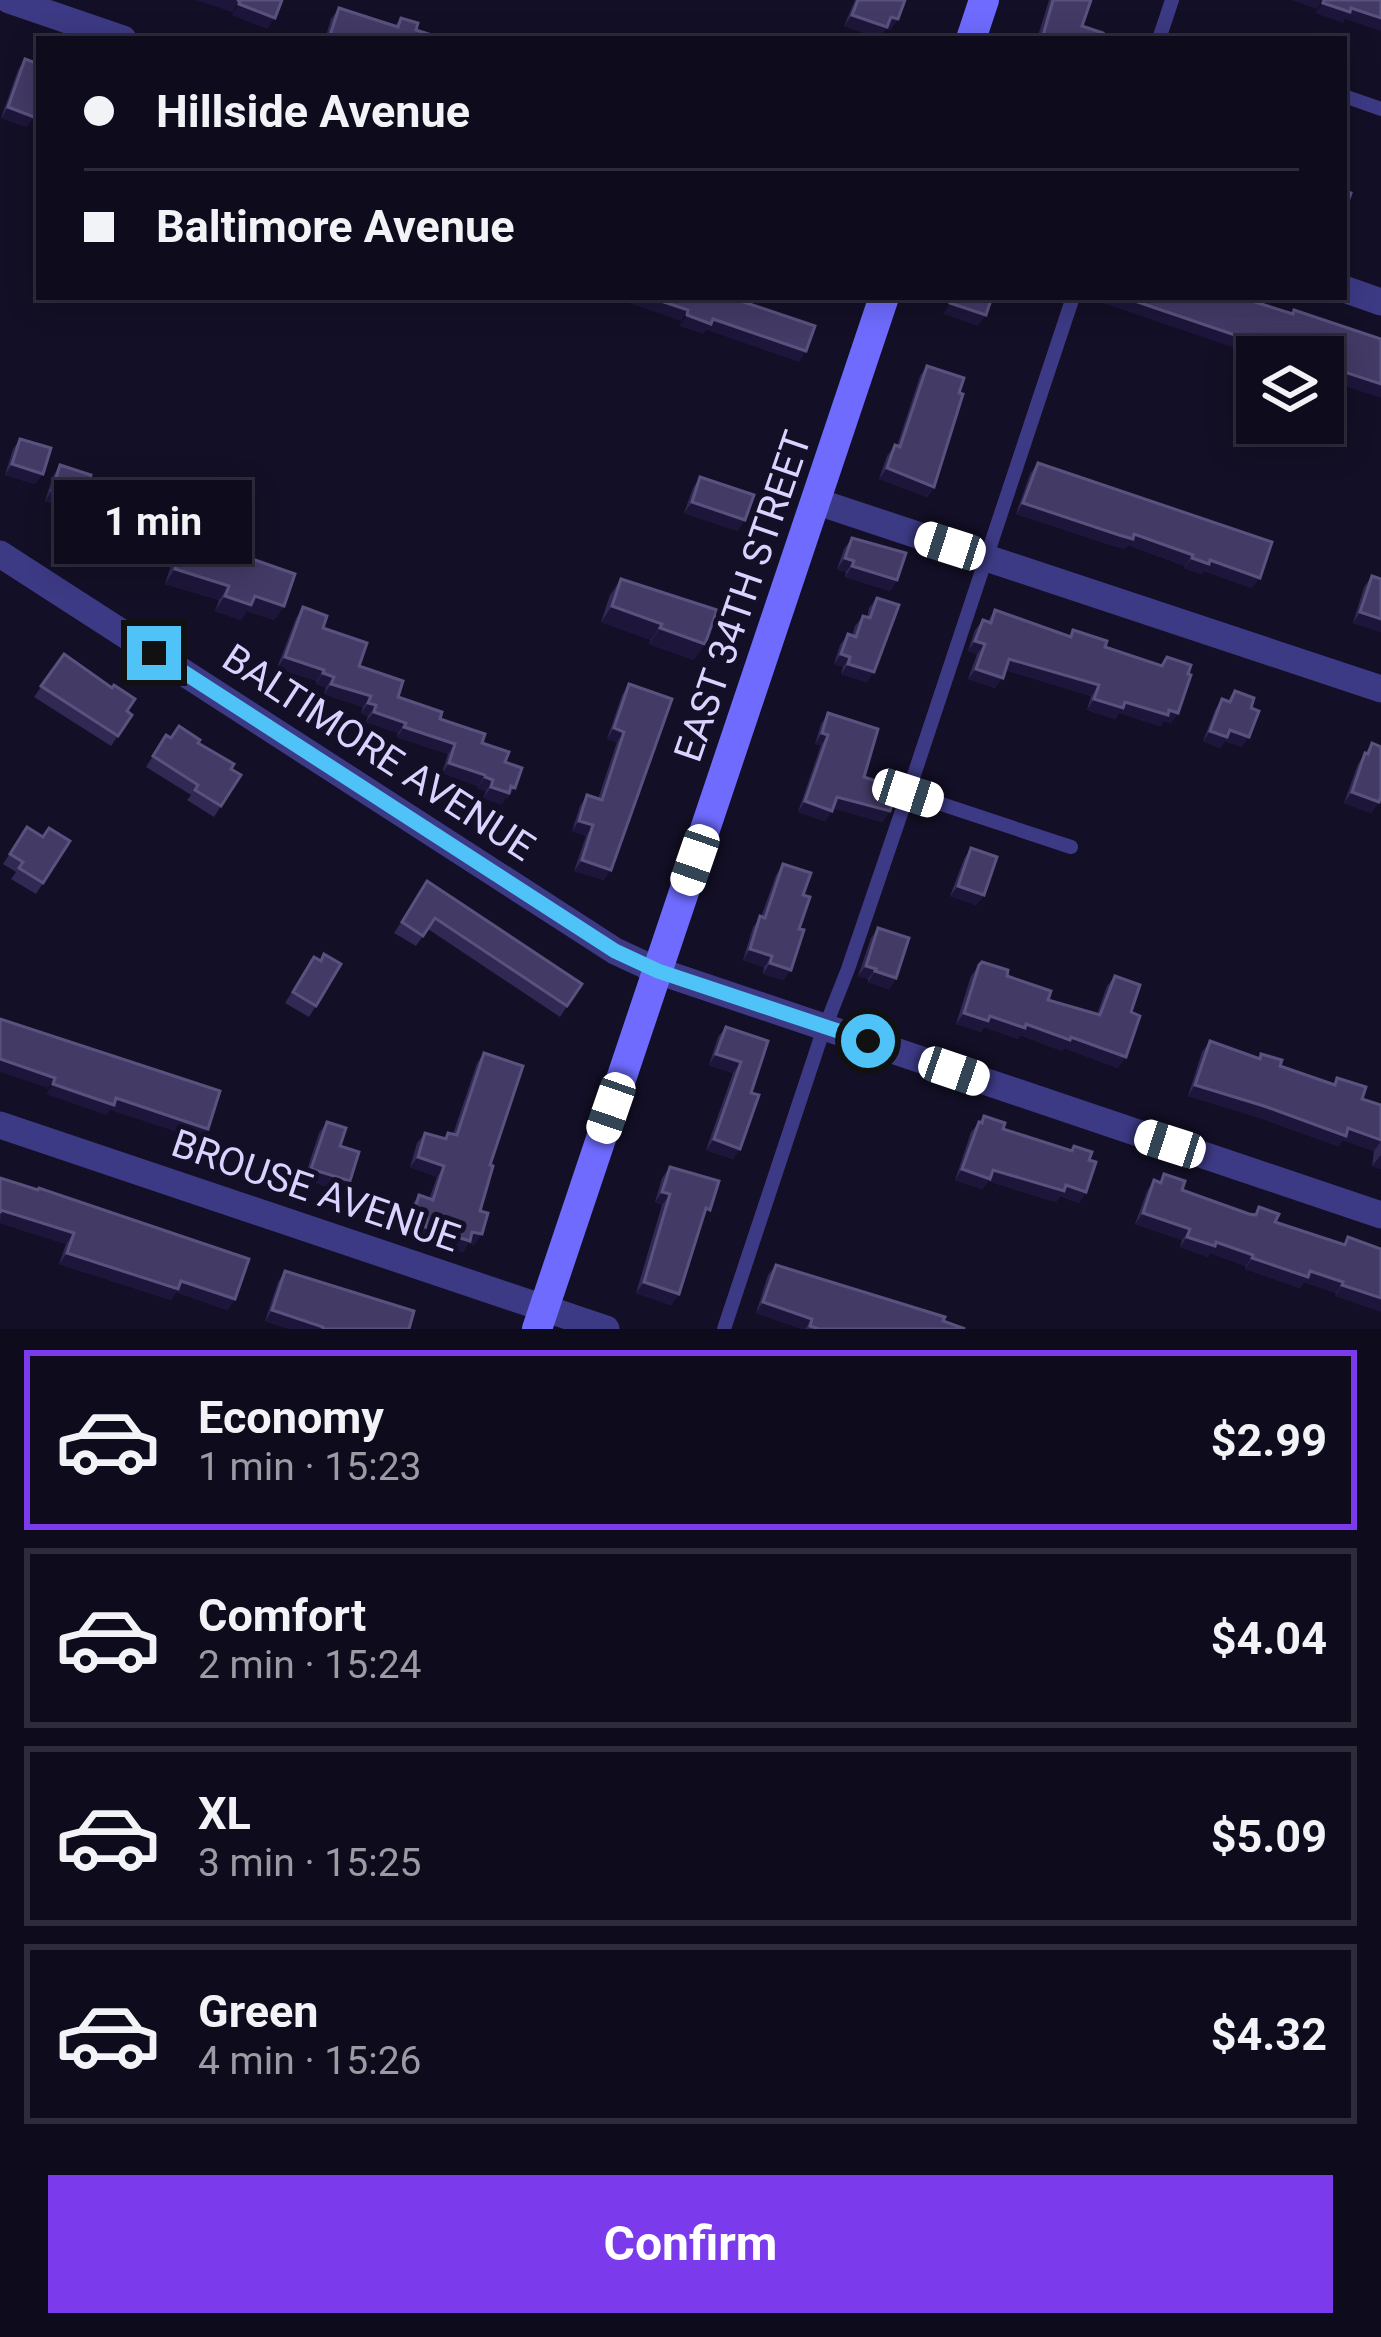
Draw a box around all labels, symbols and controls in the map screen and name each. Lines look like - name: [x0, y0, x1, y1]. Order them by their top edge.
- text: Hillside Avenue: [156, 85, 470, 138]
- text: Baltimore Avenue: [156, 200, 514, 253]
- map controls: [1236, 336, 1344, 444]
- button: layers: [1236, 336, 1344, 444]
- street label: EAST 34TH STREET: [665, 425, 821, 767]
- callout: 1 min: [55, 479, 253, 563]
- text: 1 min: [104, 499, 202, 545]
- car: [910, 518, 990, 574]
- route end: [127, 626, 181, 680]
- street label: BALTIMORE AVENUE: [214, 635, 543, 871]
- car: [868, 765, 948, 821]
- car: [666, 820, 724, 900]
- route start: [841, 1014, 895, 1068]
- car: [914, 1042, 994, 1100]
- car: [582, 1068, 640, 1148]
- car: [1130, 1116, 1210, 1172]
- street label: BROUSE AVENUE: [166, 1120, 466, 1262]
- icon: car: [54, 1386, 162, 1494]
- text: Economy: [198, 1391, 384, 1444]
- text: $2.99: [1211, 1414, 1327, 1467]
- text: 1 min · 15:23: [198, 1444, 421, 1490]
- icon: car: [54, 1584, 162, 1692]
- text: Comfort: [198, 1589, 366, 1642]
- text: $4.04: [1211, 1612, 1327, 1665]
- text: 2 min · 15:24: [198, 1642, 421, 1688]
- icon: car: [54, 1782, 162, 1890]
- text: XL: [198, 1787, 251, 1840]
- text: $5.09: [1211, 1810, 1327, 1863]
- text: 3 min · 15:25: [198, 1840, 421, 1886]
- icon: car: [54, 1980, 162, 2088]
- text: Green: [198, 1985, 319, 2038]
- text: $4.32: [1211, 2008, 1327, 2061]
- text: 4 min · 15:26: [198, 2038, 421, 2084]
- button: Confirm: [48, 2175, 1333, 2313]

